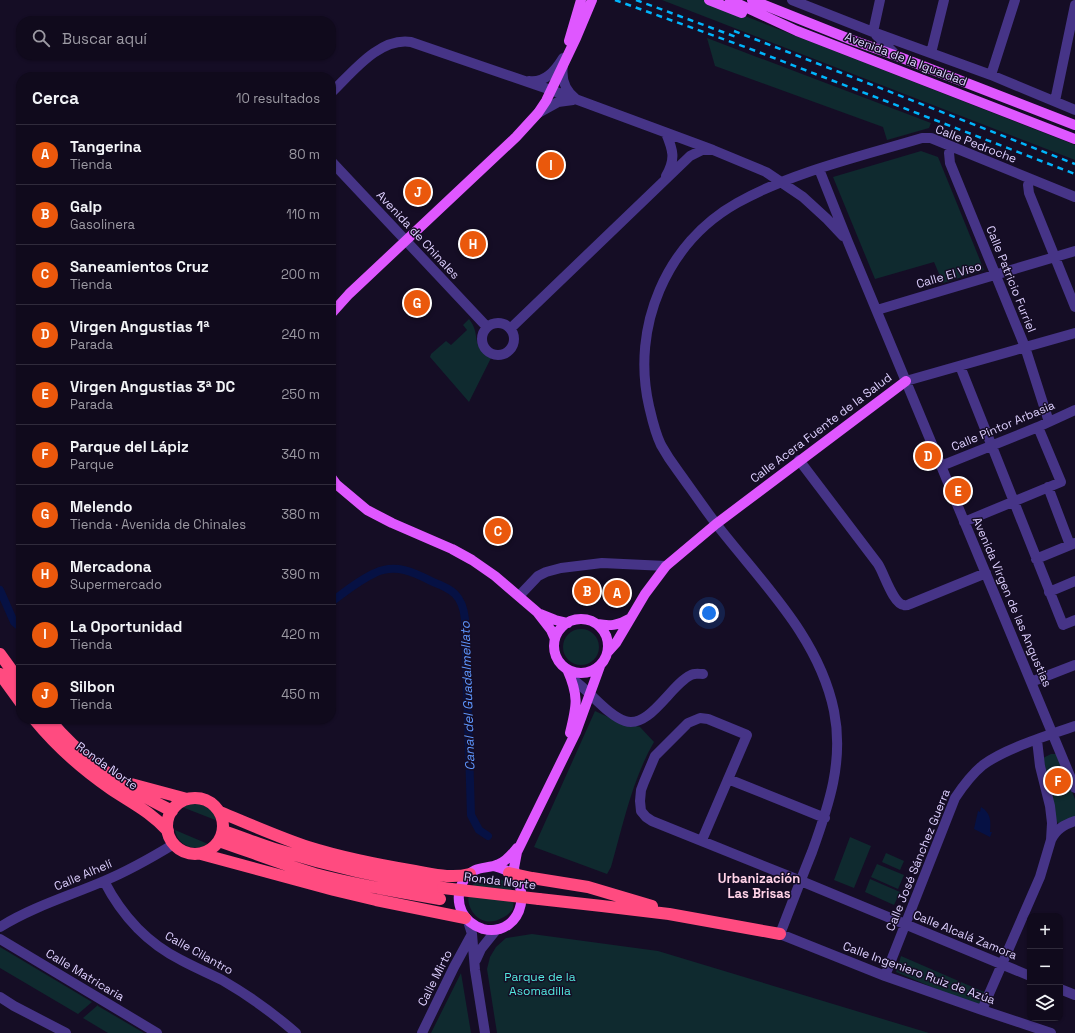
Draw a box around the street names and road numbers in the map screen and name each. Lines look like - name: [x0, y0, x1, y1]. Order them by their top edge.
- street label: Avenida de la Igualdad: [843, 28, 969, 90]
- street label: Calle Pedroche: [933, 121, 1019, 167]
- street label: Avenida de Chinales: [373, 187, 463, 283]
- street label: Calle Patricio Furriel: [982, 223, 1040, 335]
- street label: Calle El Viso: [914, 258, 984, 292]
- street label: Calle Acera Fuente de la Salud: [747, 369, 895, 487]
- street label: Calle Pintor Arbasia: [949, 397, 1057, 455]
- street label: Avenida Virgen de las Angustias: [969, 515, 1055, 689]
- street label: Ronda Norte: [73, 738, 141, 794]
- street label: Calle José Sánchez Guerra: [882, 787, 954, 933]
- street label: Calle Alhelí: [52, 856, 114, 894]
- street label: Ronda Norte: [463, 869, 537, 893]
- street label: Calle Alcalá Zamora: [911, 907, 1019, 963]
- street label: Calle Cilantro: [162, 928, 236, 978]
- street label: Calle Ingeniero Ruiz de Azúa: [841, 938, 997, 1008]
- street label: Calle Matricaria: [43, 945, 127, 1005]
- street label: Calle Mirto: [414, 947, 456, 1009]

